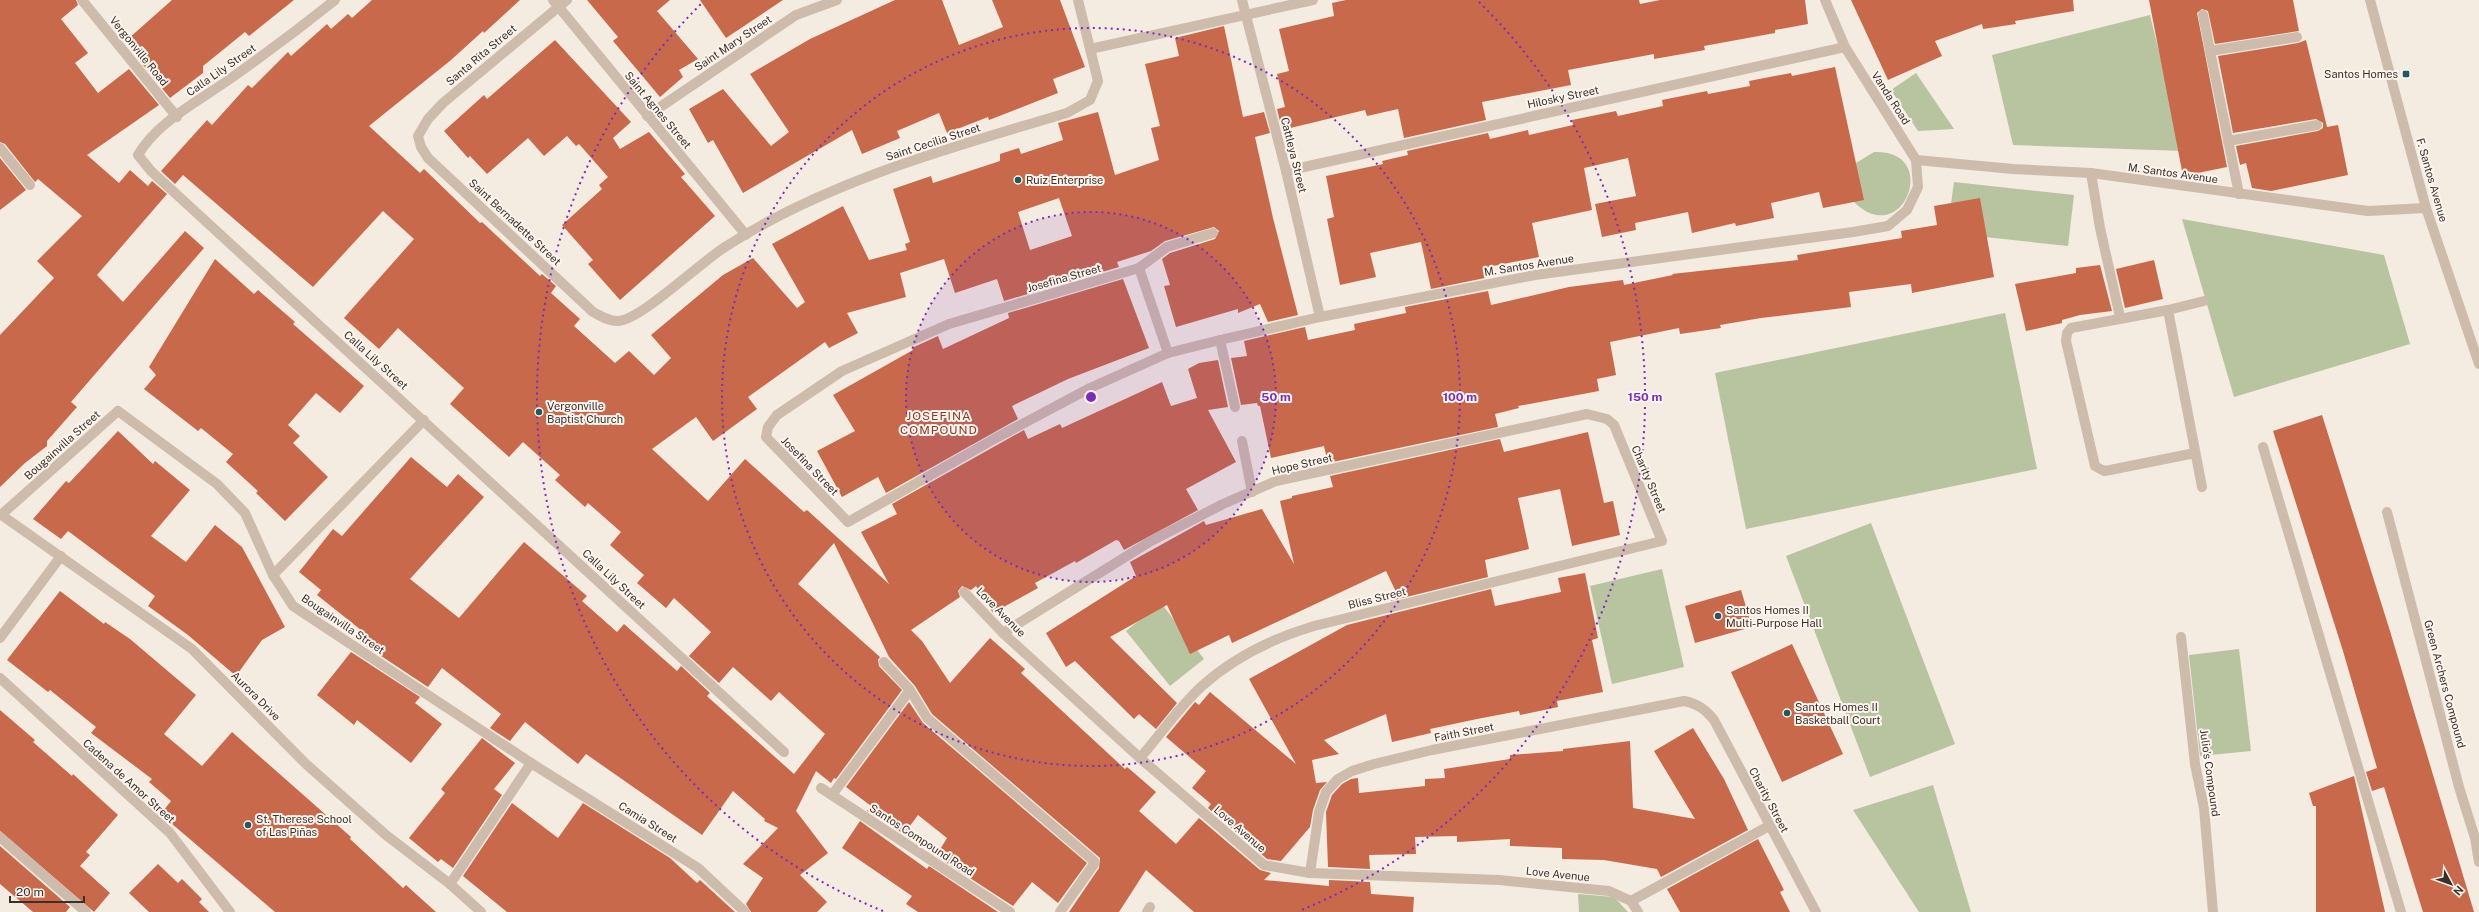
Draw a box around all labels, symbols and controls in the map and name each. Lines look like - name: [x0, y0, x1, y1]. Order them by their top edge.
- street label: Saint Mary Street: [692, 13, 774, 73]
- street label: Vergonville Road: [107, 14, 171, 88]
- street label: Santa Rita Street: [444, 22, 518, 88]
- street label: Calla Lily Street: [184, 42, 258, 98]
- place label: Santos Homes: [2324, 68, 2398, 80]
- street label: Saint Agnes Street: [622, 69, 694, 151]
- street label: Vanda Road: [1869, 69, 1913, 127]
- marker: Santos Homes: [2401, 69, 2411, 79]
- street label: Hilosky Street: [1526, 84, 1600, 110]
- street label: Cattleya Street: [1279, 116, 1309, 194]
- street label: Saint Cecilia Street: [884, 121, 982, 163]
- street label: F. Santos Avenue: [2414, 137, 2450, 223]
- street label: M. Santos Avenue: [2127, 161, 2219, 185]
- place label: Ruiz Enterprise: [1026, 174, 1103, 186]
- marker: Ruiz Enterprise: [1013, 175, 1023, 185]
- street label: Saint Bernadette Street: [467, 176, 563, 268]
- street label: M. Santos Avenue: [1483, 252, 1575, 278]
- street label: Josefina Street: [1026, 262, 1102, 294]
- street label: Calla Lily Street: [342, 328, 410, 392]
- centre of rings: [1084, 390, 1098, 404]
- text: 50 m: [1261, 390, 1291, 404]
- text: 100 m: [1443, 390, 1477, 404]
- text: 150 m: [1628, 390, 1662, 404]
- place label: Vergonville Baptist Church: [547, 400, 623, 425]
- marker: Vergonville Baptist Church: [534, 407, 544, 417]
- street label: Bougainvilla Street: [22, 408, 102, 482]
- district label: JOSEFINA COMPOUND: [900, 409, 978, 437]
- street label: Josefina Street: [779, 434, 841, 498]
- street label: Charity Street: [1629, 444, 1669, 514]
- street label: Hope Street: [1270, 451, 1334, 477]
- street label: Calla Lily Street: [580, 547, 648, 611]
- street label: Love Avenue: [974, 585, 1028, 639]
- street label: Bliss Street: [1347, 585, 1407, 611]
- street label: Bougainvilla Street: [299, 592, 387, 656]
- place label: Santos Homes II Multi-Purpose Hall: [1726, 604, 1822, 629]
- marker: Santos Homes II Multi-Purpose Hall: [1713, 611, 1723, 621]
- street label: Green Archers Compound: [2422, 619, 2468, 749]
- street label: Aurora Drive: [229, 669, 283, 723]
- place label: Santos Homes II Basketball Court: [1795, 701, 1881, 726]
- marker: Santos Homes II Basketball Court: [1782, 708, 1792, 718]
- street label: Faith Street: [1433, 720, 1495, 744]
- street label: Julio's Compound: [2198, 729, 2222, 817]
- street label: Cadena de Amor Street: [81, 737, 177, 825]
- street label: Charity Street: [1747, 765, 1791, 835]
- street label: Camia Street: [617, 799, 679, 845]
- street label: Santos Compound Road: [867, 802, 977, 878]
- street label: Love Avenue: [1212, 803, 1268, 855]
- place label: St. Therese School of Las Piñas: [256, 813, 352, 838]
- marker: St. Therese School of Las Piñas: [243, 820, 253, 830]
- north arrow: [2431, 864, 2471, 904]
- street label: Love Avenue: [1525, 865, 1591, 883]
- scale bar: [10, 878, 84, 904]
- text: N: [2451, 883, 2466, 898]
- text: 20 m: [16, 885, 44, 899]

